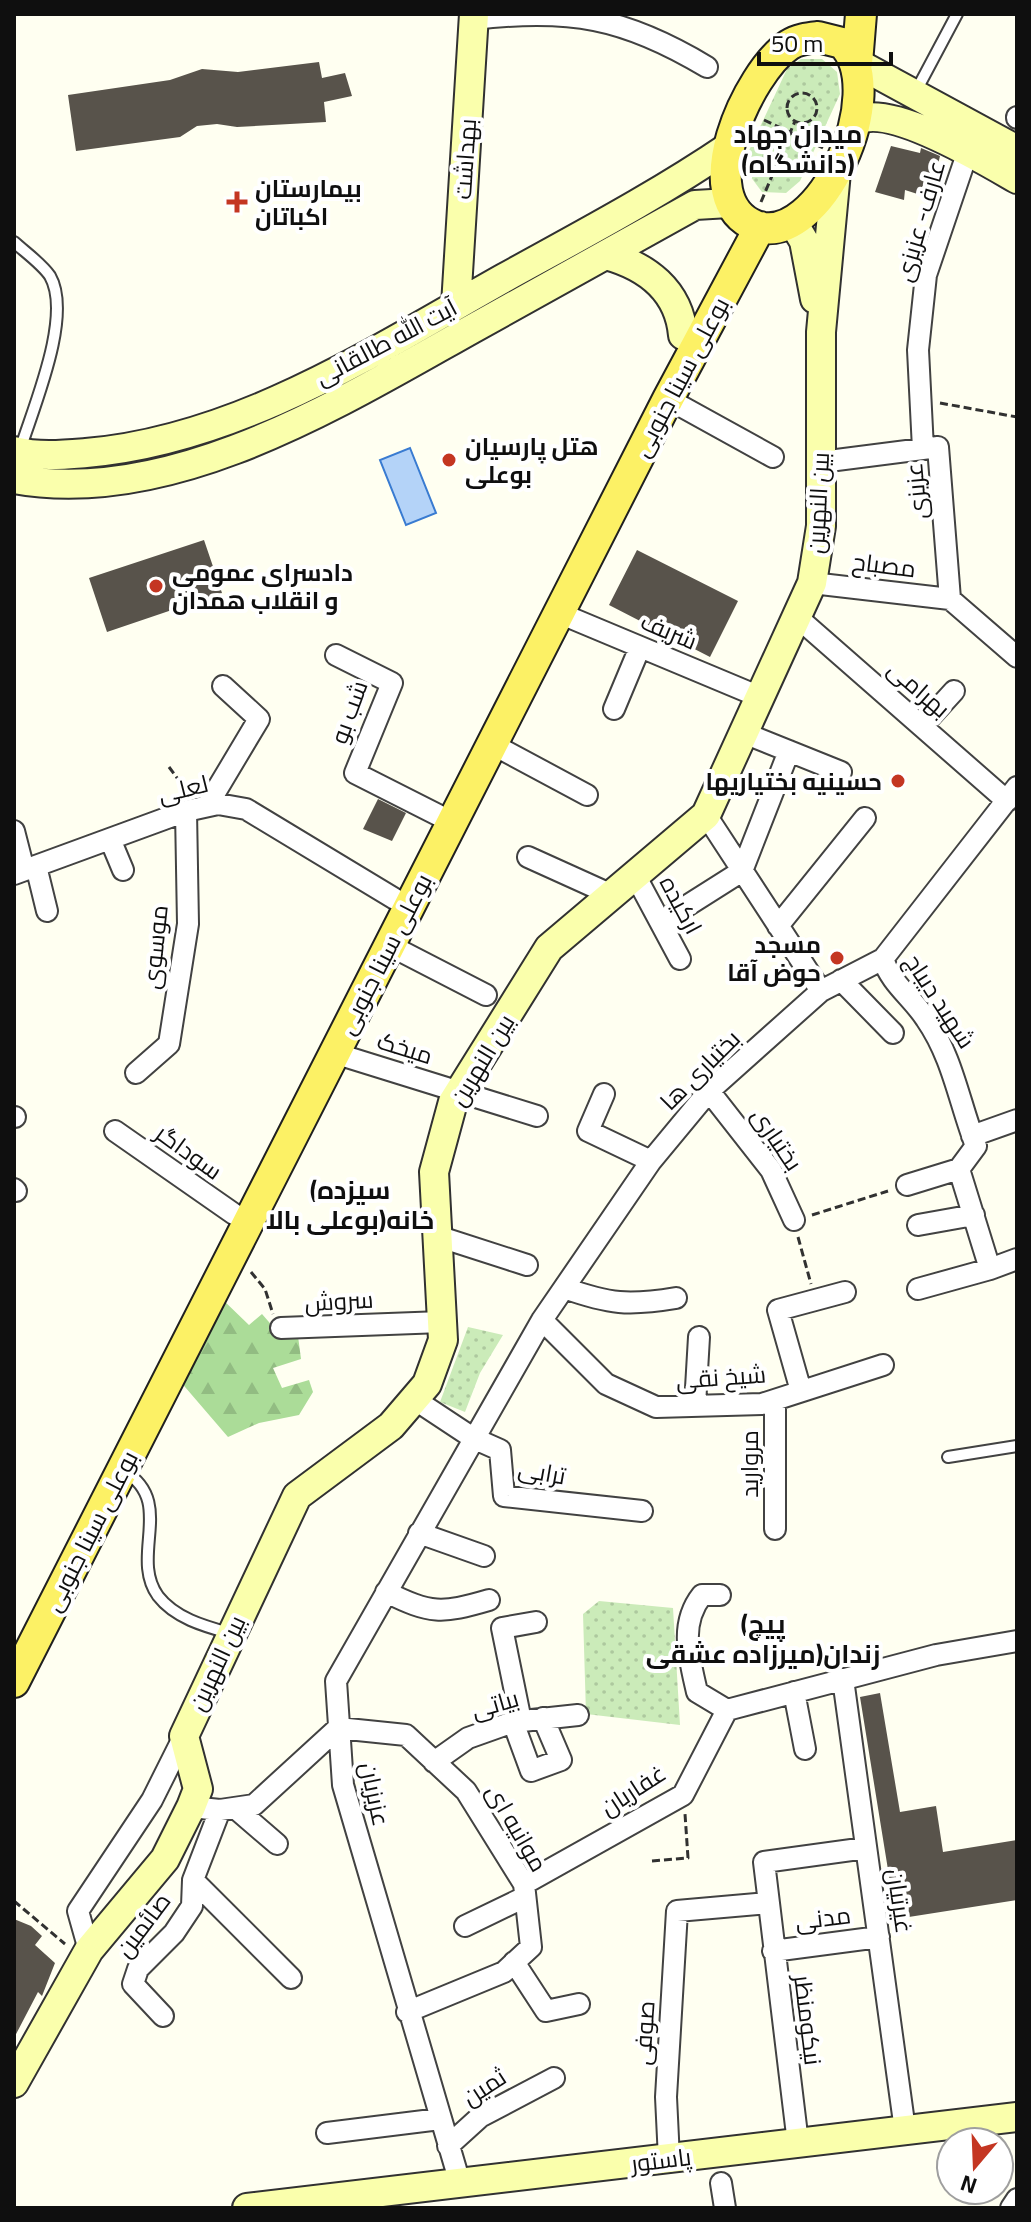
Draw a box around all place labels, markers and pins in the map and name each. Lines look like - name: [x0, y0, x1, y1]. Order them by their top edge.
- place label: بیمارستان اکباتان: [255, 166, 362, 239]
- marker: بیمارستان اکباتان: [226, 191, 248, 213]
- place label: هتل پارسیان بوعلی: [465, 424, 598, 497]
- marker: هتل پارسیان بوعلی: [440, 451, 458, 469]
- place label: دادسرای عمومی و انقلاب همدان: [172, 550, 353, 623]
- marker: دادسرای عمومی و انقلاب همدان: [147, 577, 165, 595]
- place label: حسینیه بختیاریها: [705, 759, 882, 804]
- marker: حسینیه بختیاریها: [889, 772, 907, 790]
- place label: مسجد حوض آقا: [727, 922, 821, 995]
- marker: مسجد حوض آقا: [828, 949, 846, 967]

